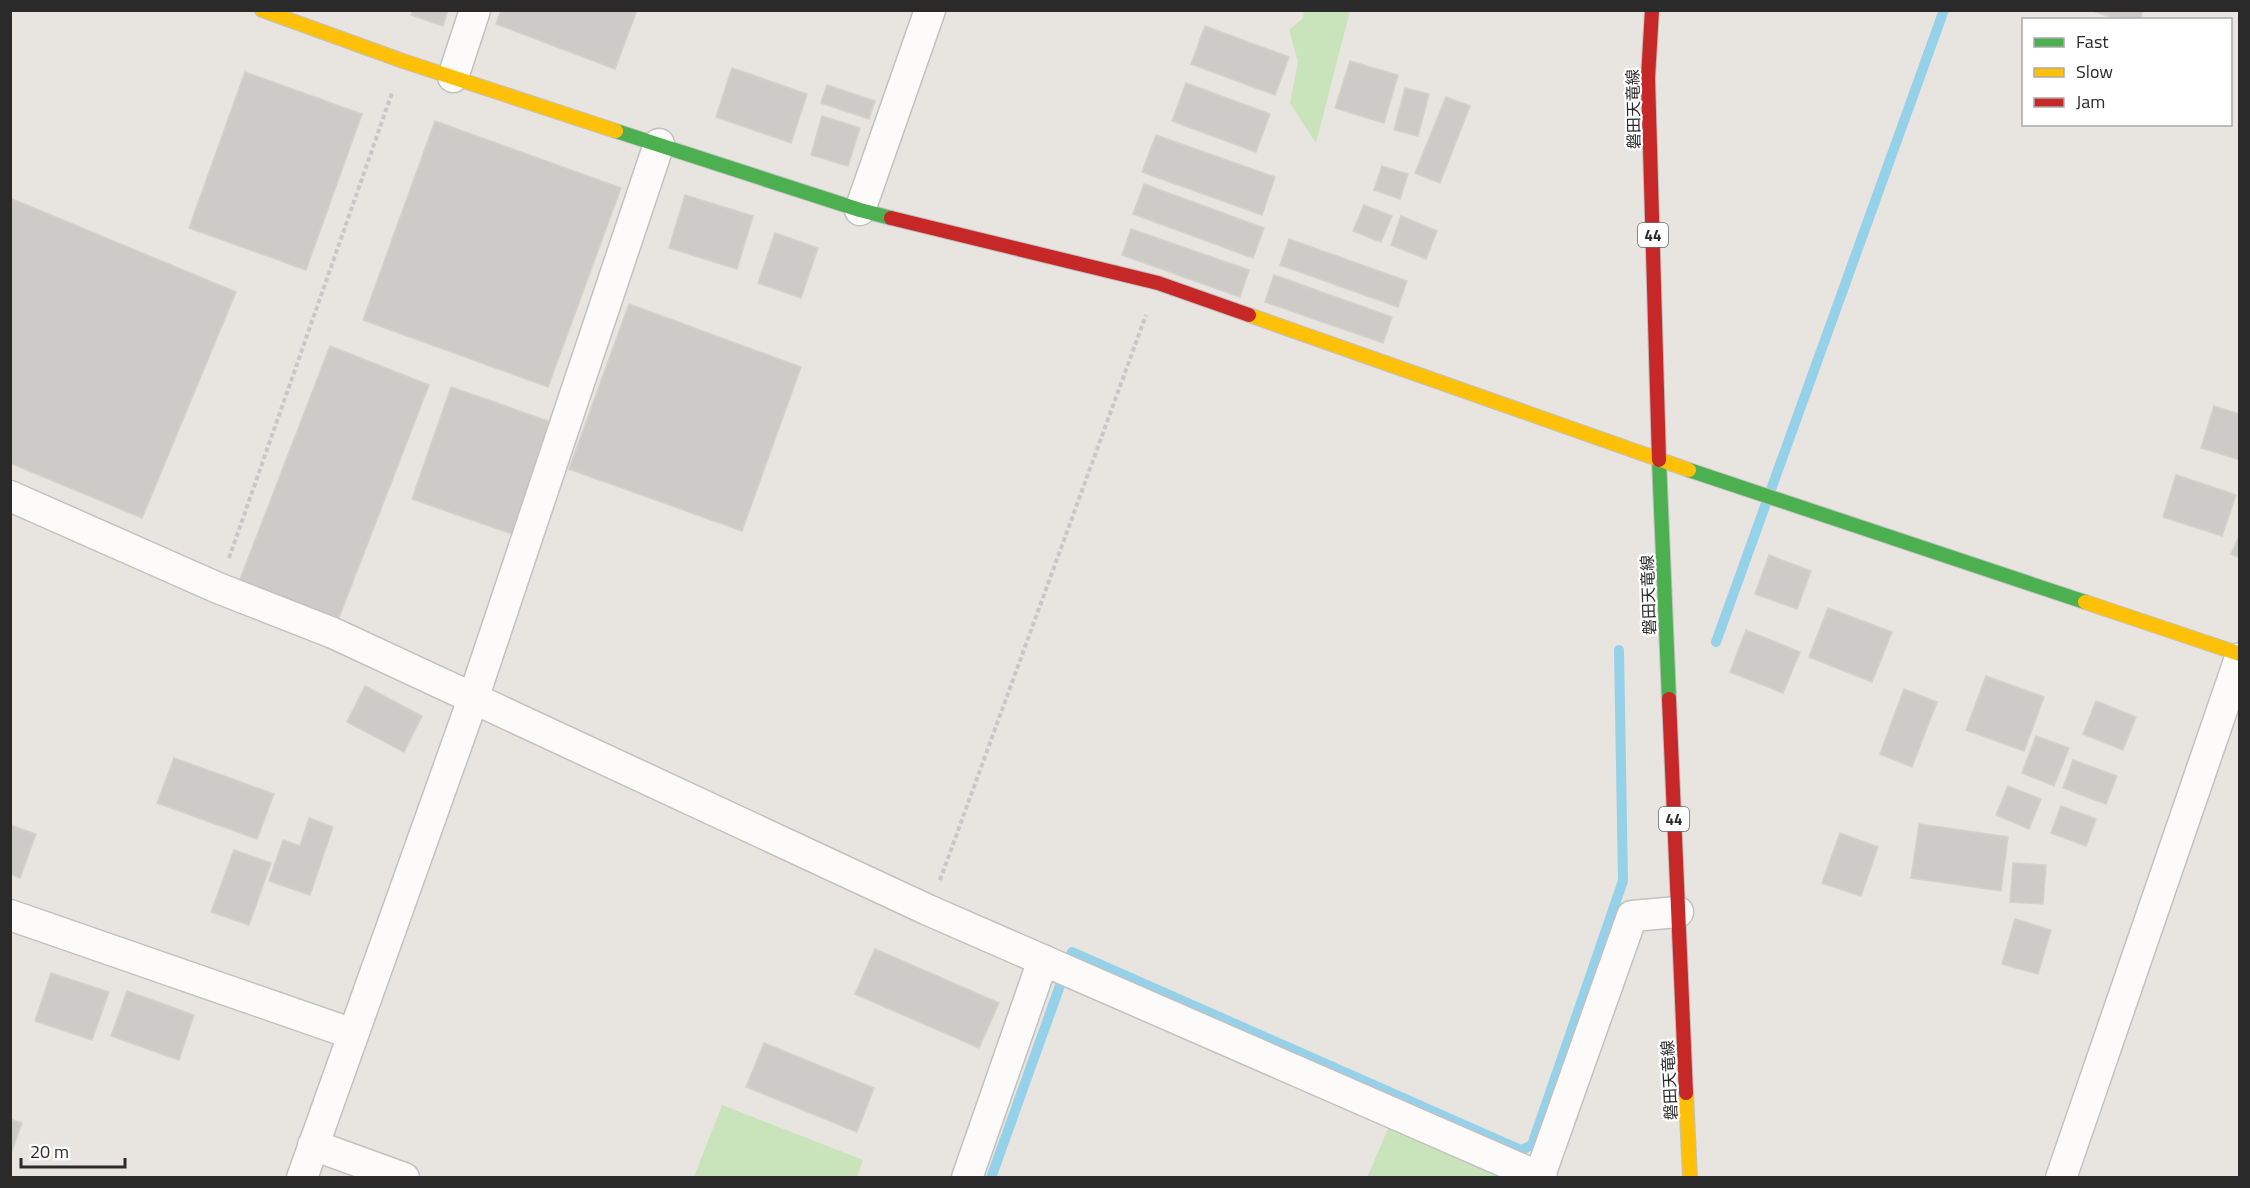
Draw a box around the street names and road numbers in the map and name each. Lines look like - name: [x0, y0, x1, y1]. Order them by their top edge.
- street label: 磐田天竜線: [1620, 69, 1646, 149]
- road number: 44: [1638, 223, 1668, 247]
- street label: 磐田天竜線: [1635, 555, 1661, 635]
- road number: 44: [1659, 807, 1689, 831]
- street label: 磐田天竜線: [1655, 1039, 1683, 1121]

